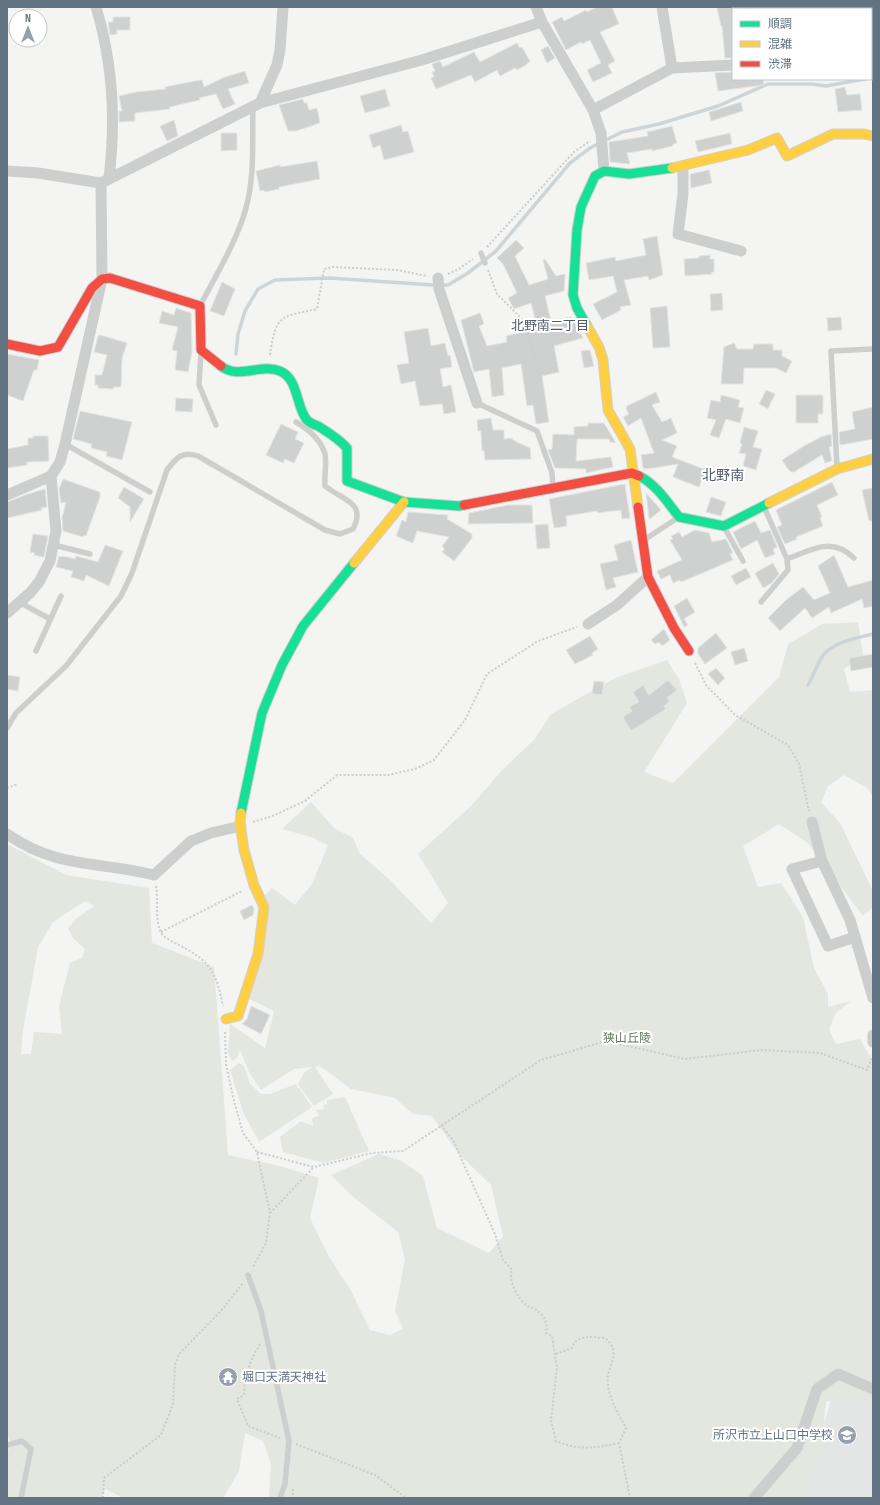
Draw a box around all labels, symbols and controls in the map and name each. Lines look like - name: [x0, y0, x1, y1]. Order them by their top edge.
- north arrow: [8, 8, 48, 48]
- legend: [732, 8, 872, 80]
- text: N: [25, 12, 31, 25]
- text: 順調: [768, 17, 792, 32]
- text: 混雑: [768, 37, 792, 52]
- text: 渋滞: [768, 57, 792, 72]
- district label: 北野南二丁目: [511, 318, 589, 334]
- district label: 北野南: [702, 467, 744, 484]
- park label: 狭山丘陵: [603, 1031, 651, 1046]
- temple icon: 堀口天満天神社: [217, 1366, 239, 1388]
- place label: 堀口天満天神社: [242, 1370, 326, 1385]
- school or university icon: 所沢市立上山口中学校: [836, 1424, 858, 1446]
- place label: 所沢市立上山口中学校: [713, 1428, 833, 1443]

